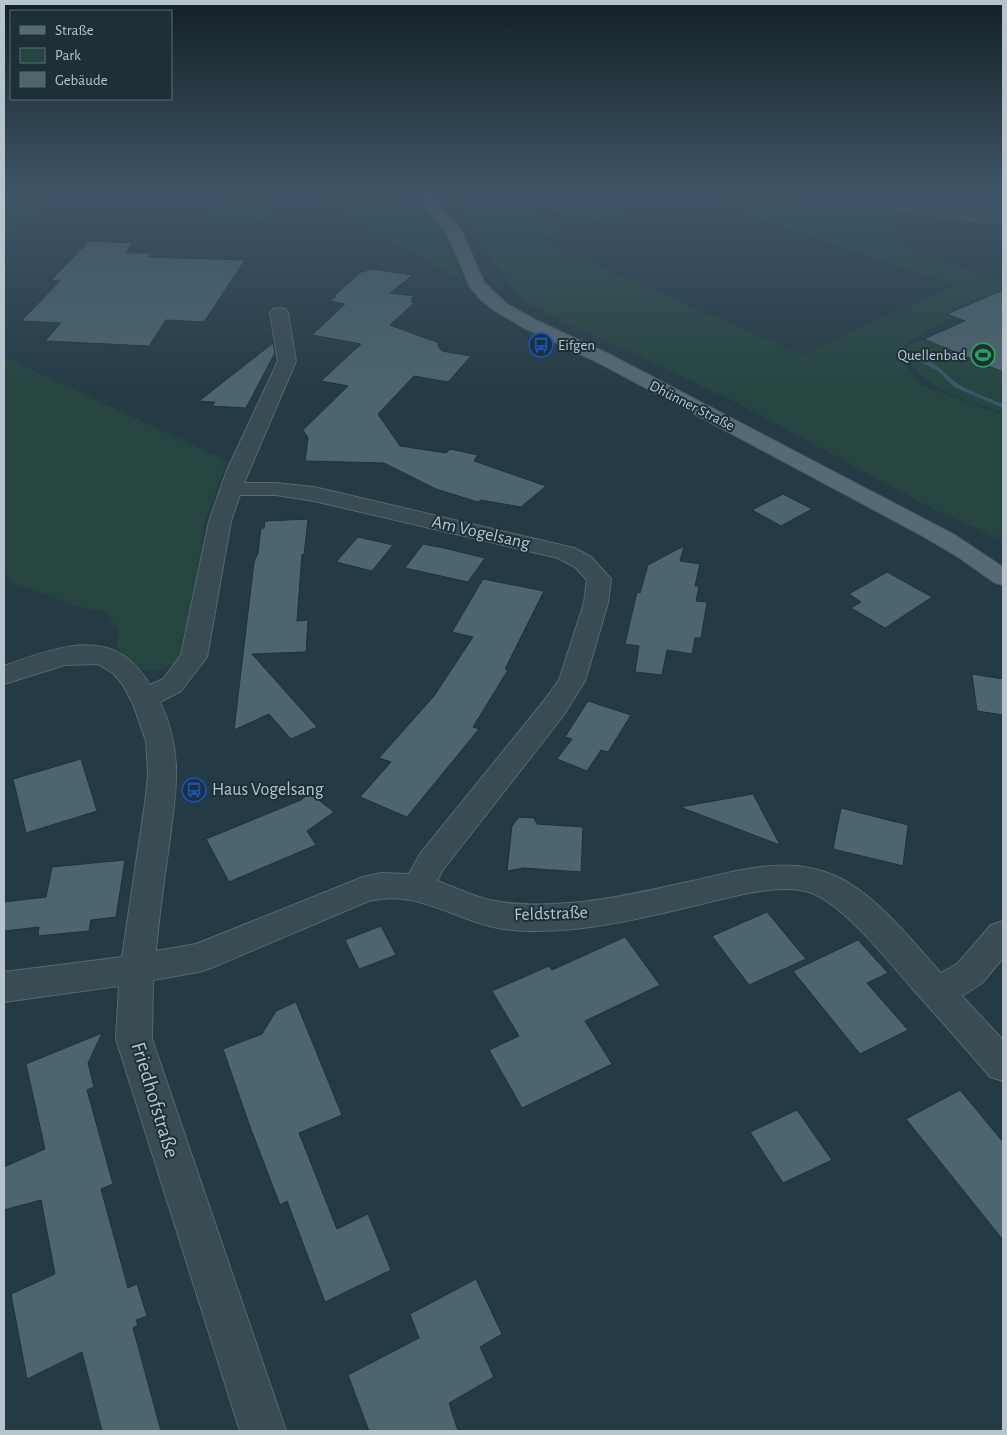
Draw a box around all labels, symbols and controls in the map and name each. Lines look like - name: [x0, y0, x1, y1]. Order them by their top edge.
- legend: [10, 10, 172, 100]
- text: Straße: [55, 23, 94, 38]
- text: Park: [55, 48, 81, 63]
- text: Gebäude: [55, 73, 108, 88]
- bus stop icon: Eifgen: [528, 332, 554, 358]
- place label: Eifgen: [558, 338, 595, 353]
- sports icon: Quellenbad: [970, 342, 996, 368]
- place label: Quellenbad: [897, 348, 966, 363]
- street label: Dhünner Straße: [647, 378, 737, 434]
- street label: Am Vogelsang: [430, 513, 532, 553]
- bus stop icon: Haus Vogelsang: [181, 777, 207, 803]
- place label: Haus Vogelsang: [212, 781, 324, 799]
- street label: Feldstraße: [514, 904, 588, 924]
- street label: Friedhofstraße: [127, 1040, 183, 1160]

